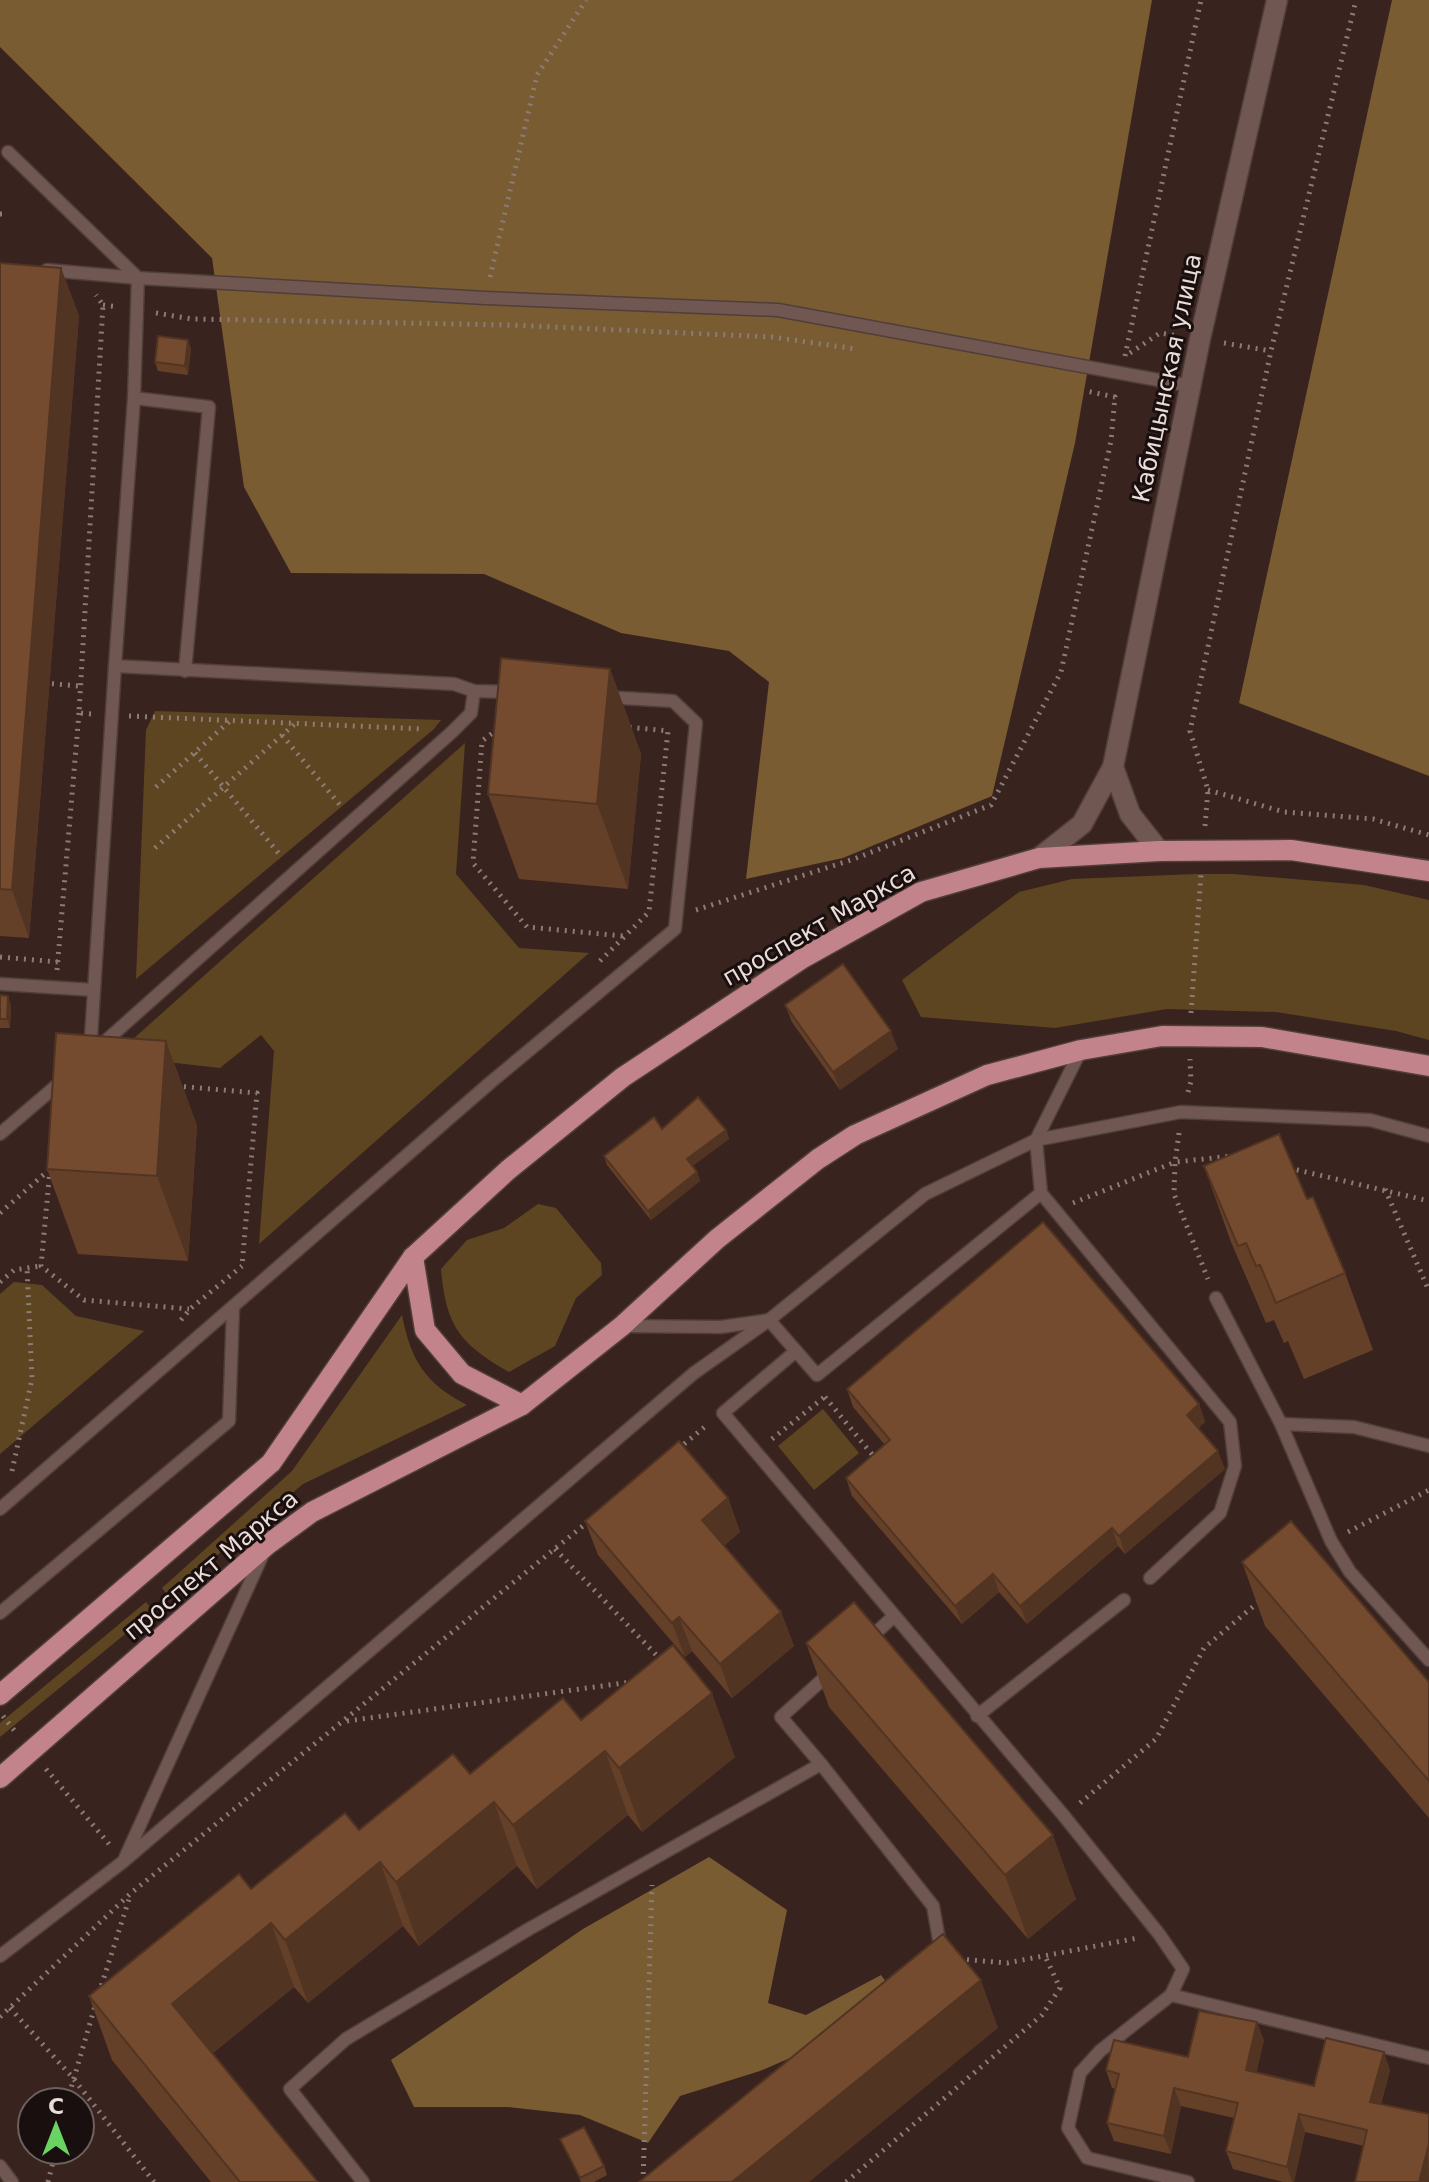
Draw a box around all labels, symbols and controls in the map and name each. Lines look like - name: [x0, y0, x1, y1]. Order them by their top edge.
- street label: Кабицынская улица: [1127, 251, 1207, 505]
- street label: проспект Маркса: [717, 858, 921, 992]
- street label: проспект Маркса: [118, 1484, 304, 1646]
- north arrow: [16, 2086, 96, 2166]
- text: С: [48, 2094, 64, 2119]

